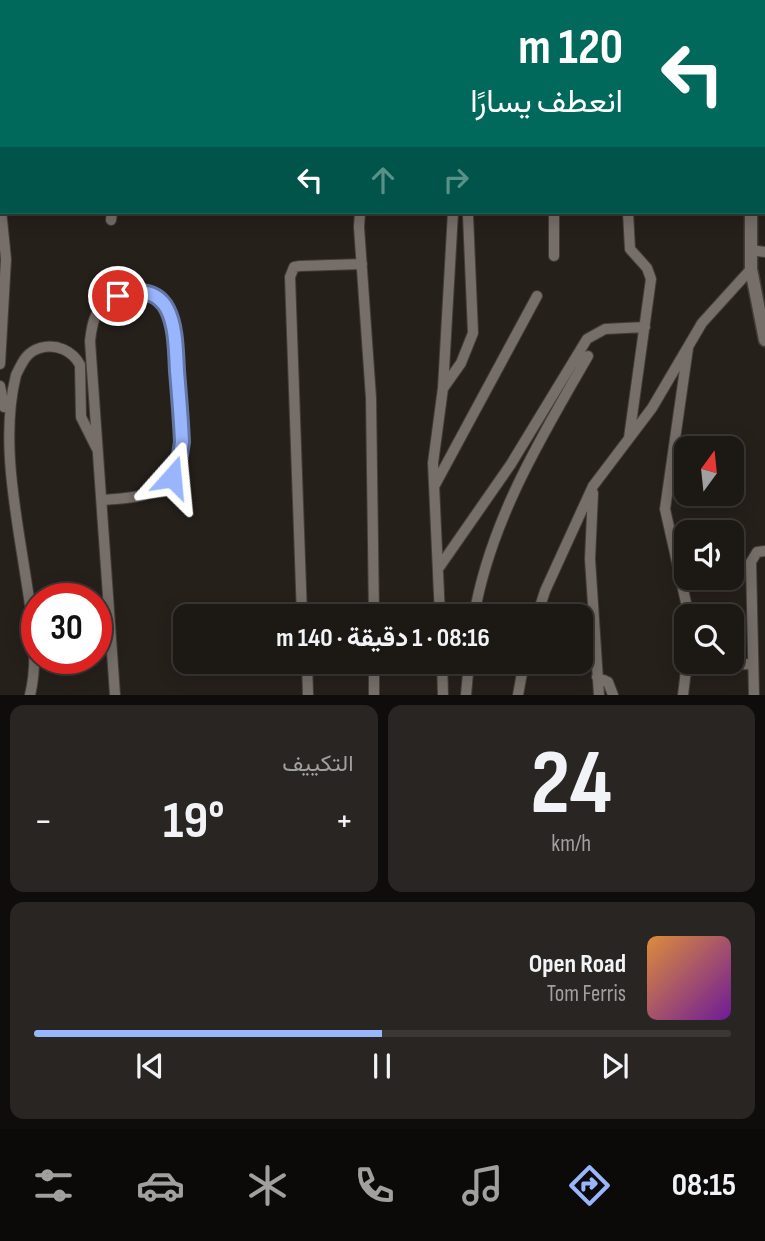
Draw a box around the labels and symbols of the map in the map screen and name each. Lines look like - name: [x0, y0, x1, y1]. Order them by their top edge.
- pin: [88, 266, 148, 326]
- north arrow: [674, 436, 744, 506]
- position arrow: [135, 440, 209, 514]
- speed limit sign: 30: [21, 583, 112, 674]

